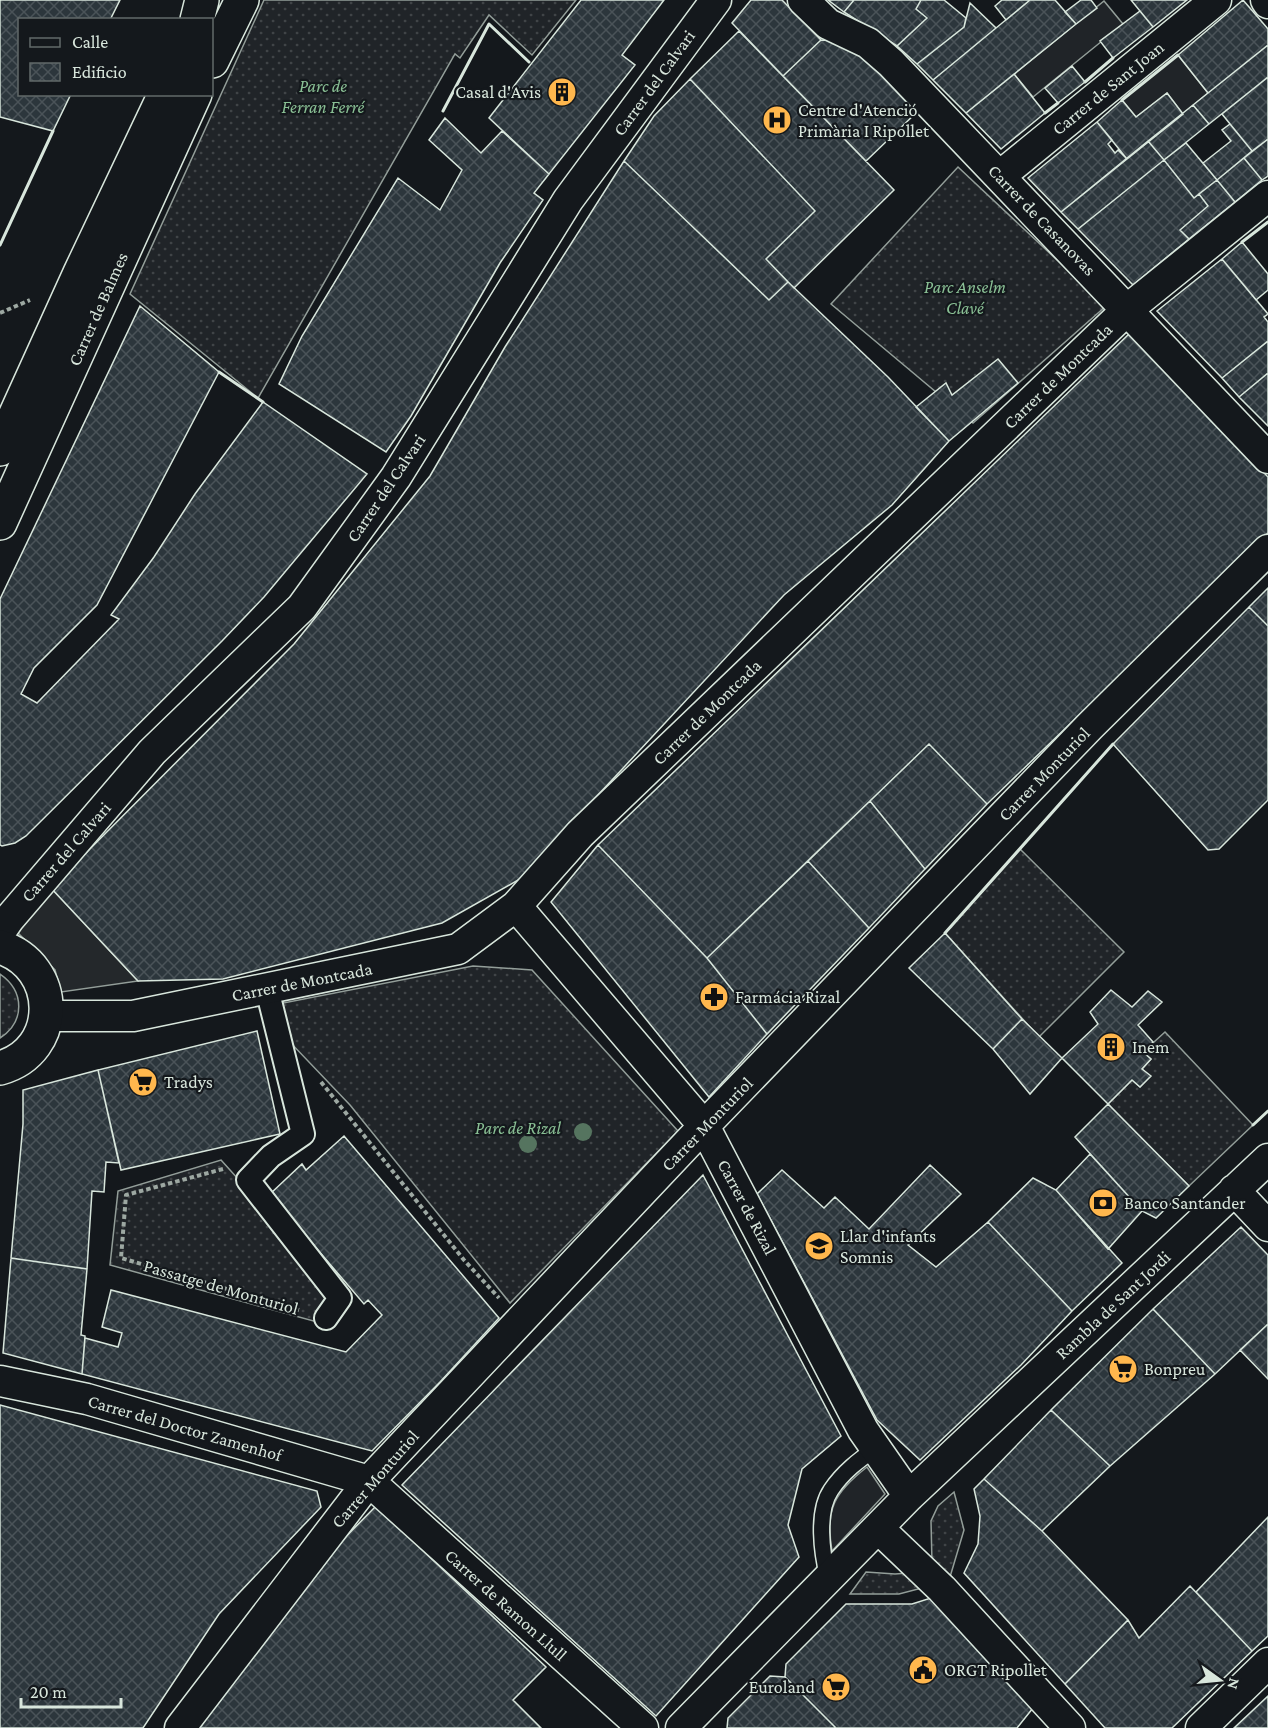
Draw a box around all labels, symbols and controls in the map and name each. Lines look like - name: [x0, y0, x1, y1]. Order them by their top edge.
- legend: [18, 18, 213, 96]
- street label: Carrer del Calvari: [609, 26, 699, 140]
- text: Calle: [72, 32, 108, 52]
- street label: Carrer de Sant Joan: [1048, 37, 1168, 139]
- text: Edificio: [72, 62, 127, 82]
- park label: Parc de Ferran Ferré: [282, 76, 366, 117]
- building icon: Casal d'Avis: [546, 76, 578, 108]
- place label: Casal d'Avis: [455, 82, 541, 102]
- place label: Centre d'Atenció Primària I Ripollet: [798, 100, 930, 141]
- hospital icon: Centre d'Atenció Primària I Ripollet: [761, 104, 793, 136]
- street label: Carrer de Casanovas: [984, 161, 1100, 279]
- street label: Carrer de Balmes: [64, 249, 132, 369]
- park label: Parc Anselm Clavé: [924, 277, 1006, 318]
- street label: Carrer de Montcada: [1000, 319, 1116, 433]
- street label: Carrer del Calvari: [343, 430, 430, 546]
- street label: Carrer de Montcada: [649, 655, 765, 769]
- street label: Carrer Monturiol: [994, 723, 1094, 825]
- street label: Carrer del Calvari: [17, 798, 115, 906]
- street label: Carrer de Montcada: [230, 959, 374, 1005]
- pharmacy icon: Farmácia Rizal: [698, 981, 730, 1013]
- place label: Farmácia Rizal: [735, 987, 841, 1007]
- building icon: Inem: [1095, 1031, 1127, 1063]
- place label: Inem: [1132, 1037, 1170, 1057]
- supermarket icon: Tradys: [127, 1066, 159, 1098]
- place label: Tradys: [164, 1072, 213, 1092]
- street label: Carrer Monturiol: [657, 1073, 757, 1175]
- park label: Parc de Rizal: [475, 1118, 562, 1138]
- street label: Carrer de Rizal: [714, 1156, 781, 1258]
- bank icon: Banco Santander: [1087, 1187, 1119, 1219]
- place label: Banco Santander: [1124, 1193, 1246, 1213]
- place label: Llar d'infants Somnis: [840, 1226, 936, 1267]
- school or university icon: Llar d'infants Somnis: [803, 1230, 835, 1262]
- street label: Rambla de Sant Jordi: [1052, 1247, 1175, 1363]
- street label: Passatge de Monturiol: [141, 1255, 301, 1319]
- supermarket icon: Bonpreu: [1107, 1353, 1139, 1385]
- place label: Bonpreu: [1144, 1359, 1206, 1379]
- street label: Carrer del Doctor Zamenhof: [86, 1391, 286, 1466]
- street label: Carrer Monturiol: [327, 1426, 423, 1532]
- street label: Carrer de Ramon Llull: [441, 1545, 571, 1665]
- north arrow: [1190, 1650, 1250, 1710]
- public building icon: ORGT Ripollet: [907, 1654, 939, 1686]
- place label: ORGT Ripollet: [944, 1660, 1048, 1680]
- scale bar: [21, 1671, 122, 1709]
- supermarket icon: Euroland: [820, 1671, 852, 1703]
- text: N: [1224, 1676, 1244, 1691]
- place label: Euroland: [749, 1677, 816, 1697]
- text: 20 m: [30, 1682, 67, 1702]

